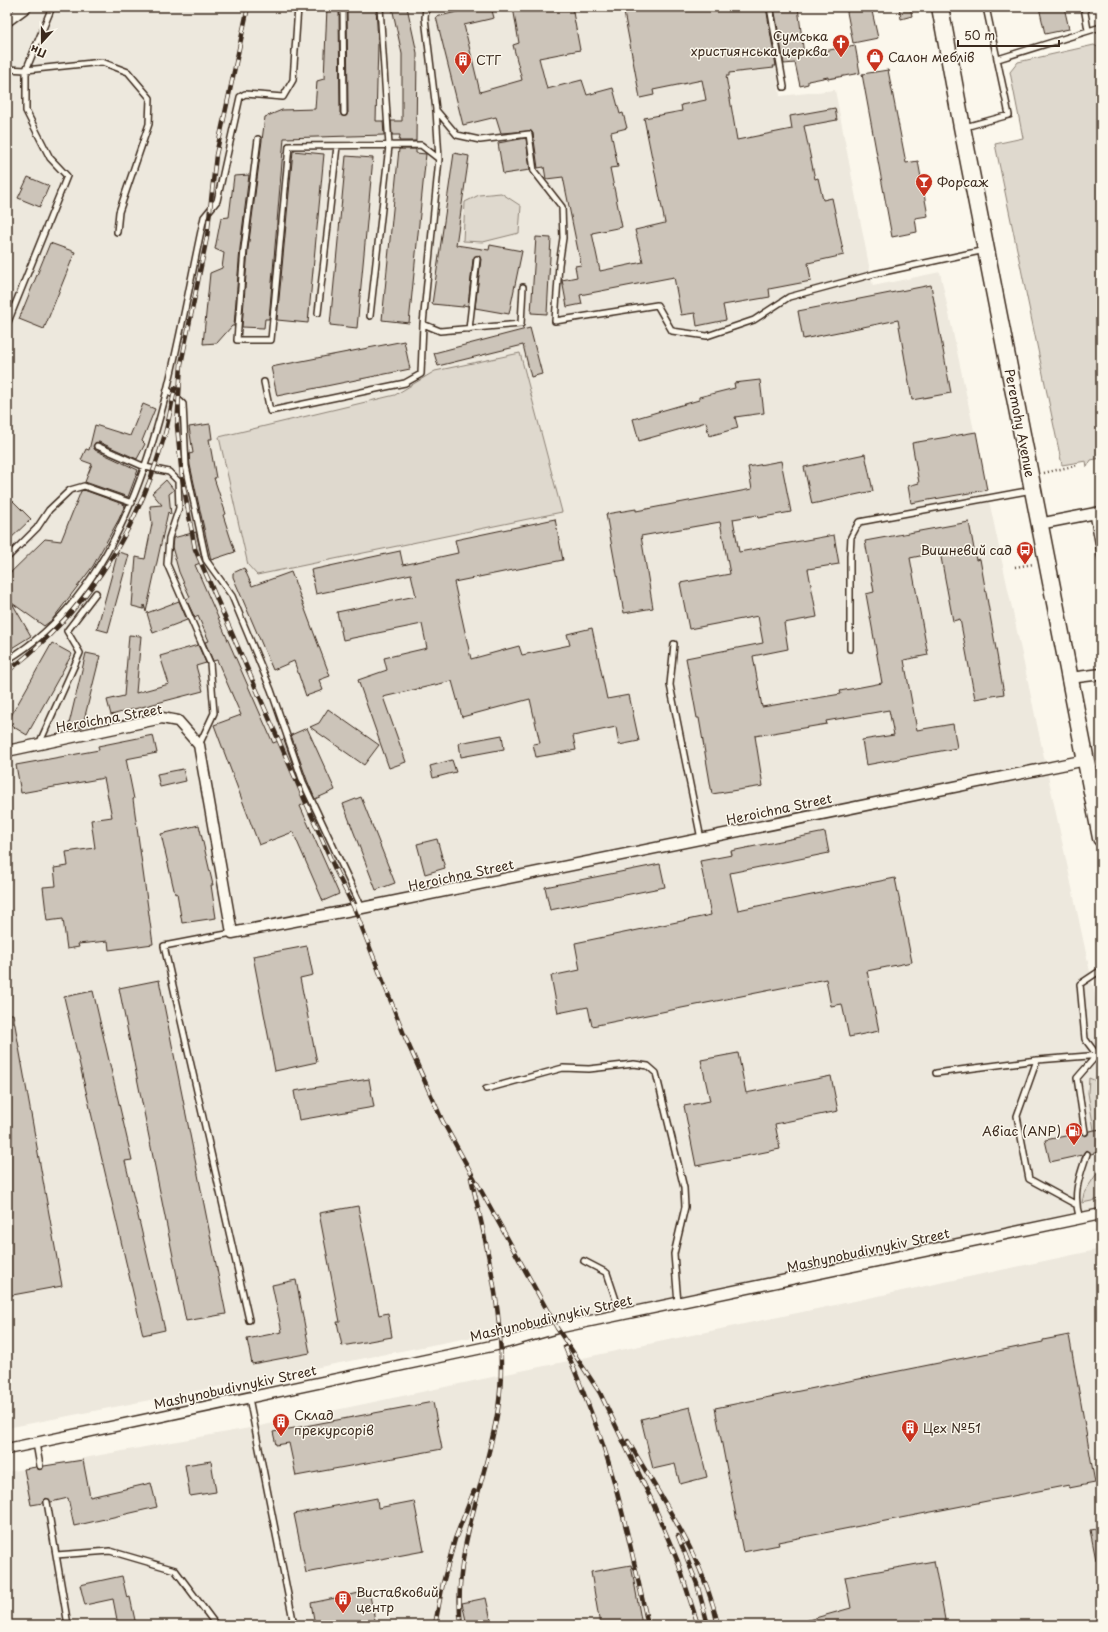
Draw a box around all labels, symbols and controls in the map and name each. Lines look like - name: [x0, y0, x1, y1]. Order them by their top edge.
- north arrow: [22, 22, 62, 62]
- scale bar: [958, 22, 1059, 48]
- place label: Сумська християнська церква: [691, 26, 829, 60]
- text: 50 m: [964, 26, 995, 44]
- church icon: Сумська християнська церква: [831, 33, 851, 58]
- text: Пн: [28, 41, 49, 63]
- shop icon: Салон меблів: [865, 47, 885, 72]
- place label: Салон меблів: [888, 47, 975, 66]
- building icon: СТГ: [453, 50, 473, 75]
- place label: СТГ: [476, 50, 502, 69]
- bar icon: Форсаж: [914, 172, 934, 197]
- place label: Форсаж: [937, 172, 989, 191]
- street label: Peremohy Avenue: [1001, 367, 1040, 479]
- place label: Вишневий сад: [920, 540, 1012, 559]
- bus stop icon: Вишневий сад: [1015, 540, 1035, 565]
- street label: Heroichna Street: [54, 699, 163, 736]
- street label: Heroichna Street: [724, 788, 833, 829]
- street label: Heroichna Street: [406, 854, 515, 895]
- place label: Авіас (ANP): [982, 1121, 1061, 1140]
- fuel station icon: Авіас (ANP): [1064, 1121, 1084, 1146]
- street label: Mashynobudivnykiv Street: [785, 1223, 951, 1276]
- street label: Mashynobudivnykiv Street: [468, 1290, 634, 1345]
- street label: Mashynobudivnykiv Street: [152, 1360, 318, 1413]
- place label: Склад прекурсорів: [294, 1405, 374, 1439]
- building icon: Склад прекурсорів: [271, 1412, 291, 1437]
- building icon: Цех №51: [900, 1418, 920, 1443]
- place label: Цех №51: [923, 1418, 981, 1437]
- place label: Виставковий центр: [356, 1582, 439, 1616]
- building icon: Виставковий центр: [333, 1589, 353, 1614]

